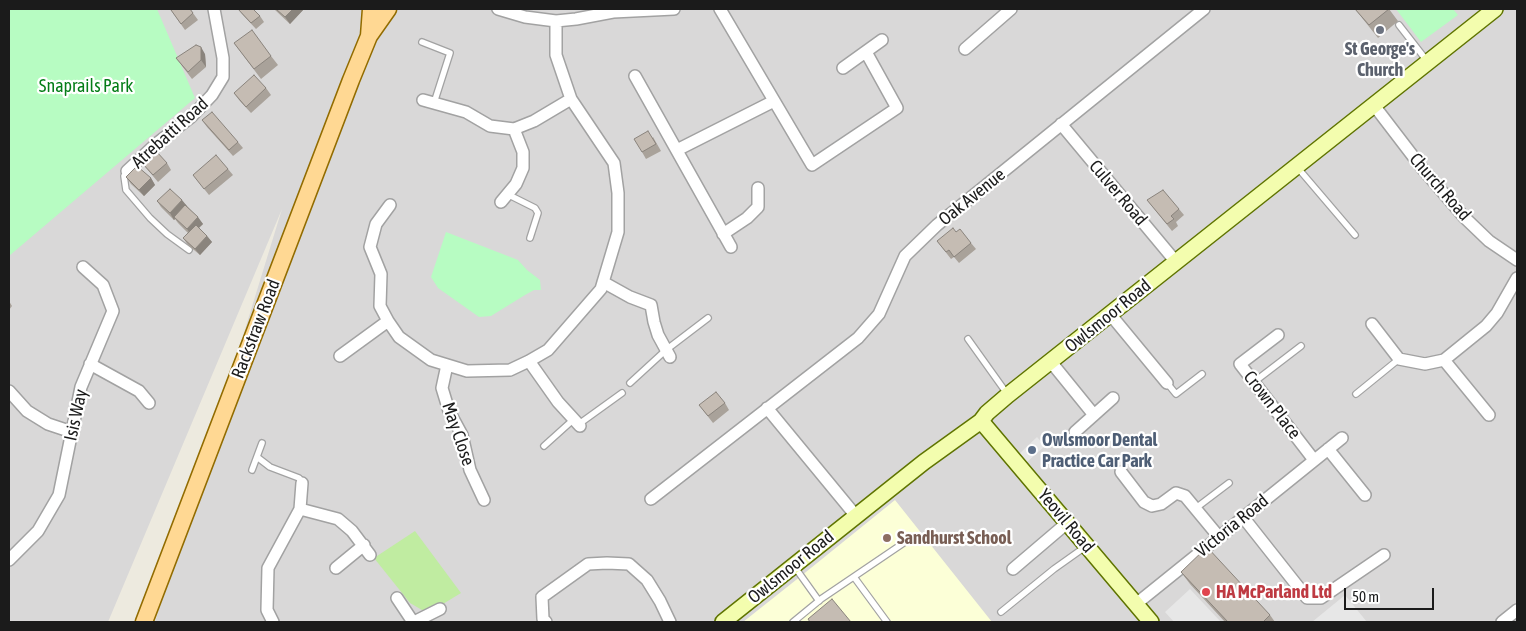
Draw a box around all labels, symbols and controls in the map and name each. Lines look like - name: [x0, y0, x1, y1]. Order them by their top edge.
- marker: St George's Church: [1374, 24, 1386, 36]
- place label: St George's Church: [1345, 38, 1415, 80]
- park label: Snaprails Park: [39, 75, 133, 97]
- street label: Atrebatti Road: [127, 93, 213, 173]
- street label: Church Road: [1405, 149, 1475, 225]
- street label: Culver Road: [1084, 156, 1152, 230]
- street label: Oak Avenue: [934, 164, 1010, 230]
- street label: Owlsmoor Road: [1061, 275, 1155, 357]
- street label: Rackstraw Road: [227, 276, 285, 382]
- street label: Crown Place: [1239, 367, 1305, 443]
- street label: Isis Way: [60, 387, 92, 443]
- street label: May Close: [437, 399, 479, 469]
- place label: Owlsmoor Dental Practice Car Park: [1042, 429, 1157, 472]
- marker: Owlsmoor Dental Practice Car Park: [1026, 444, 1038, 456]
- street label: Yeovil Road: [1033, 485, 1099, 557]
- street label: Victoria Road: [1191, 490, 1273, 562]
- street label: Owlsmoor Road: [744, 526, 838, 608]
- place label: Sandhurst School: [897, 527, 1012, 549]
- marker: Sandhurst School: [881, 532, 893, 544]
- scale bar: [1346, 578, 1436, 610]
- place label: HA McParland Ltd: [1216, 581, 1332, 603]
- marker: HA McParland Ltd: [1200, 586, 1212, 598]
- text: 50 m: [1352, 588, 1379, 605]

